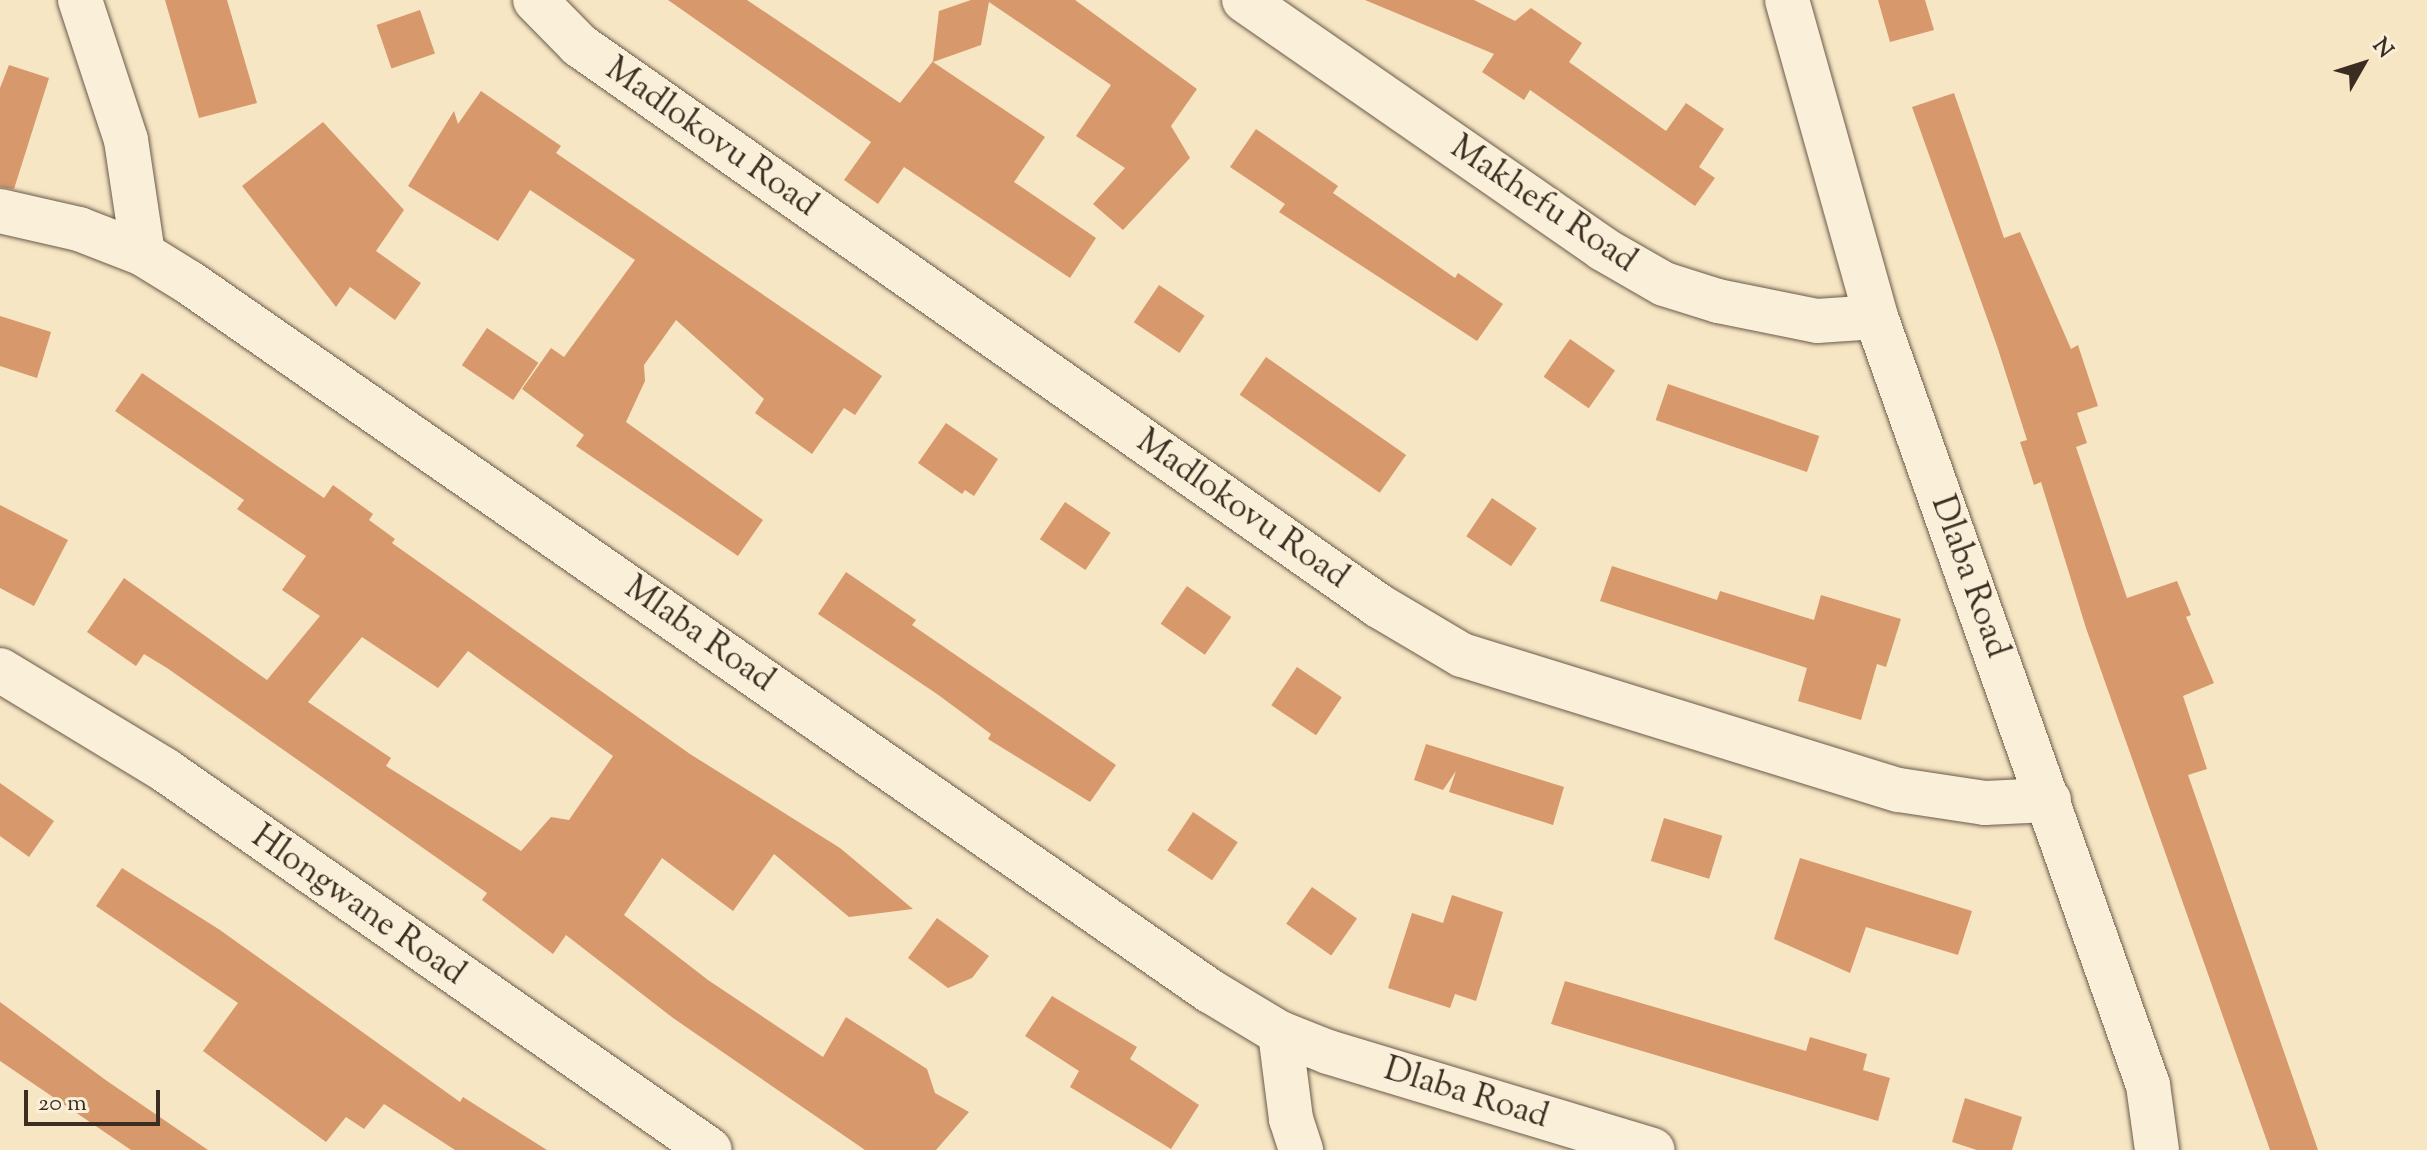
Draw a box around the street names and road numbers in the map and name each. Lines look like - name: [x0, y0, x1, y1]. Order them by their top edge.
- street label: Madlokovu Road: [597, 50, 825, 226]
- street label: Makhefu Road: [1442, 128, 1644, 282]
- street label: Madlokovu Road: [1128, 422, 1356, 598]
- street label: Dlaba Road: [1921, 490, 2017, 664]
- street label: Mlaba Road: [616, 568, 782, 702]
- street label: Hlongwane Road: [243, 817, 473, 995]
- street label: Dlaba Road: [1379, 1050, 1553, 1138]

